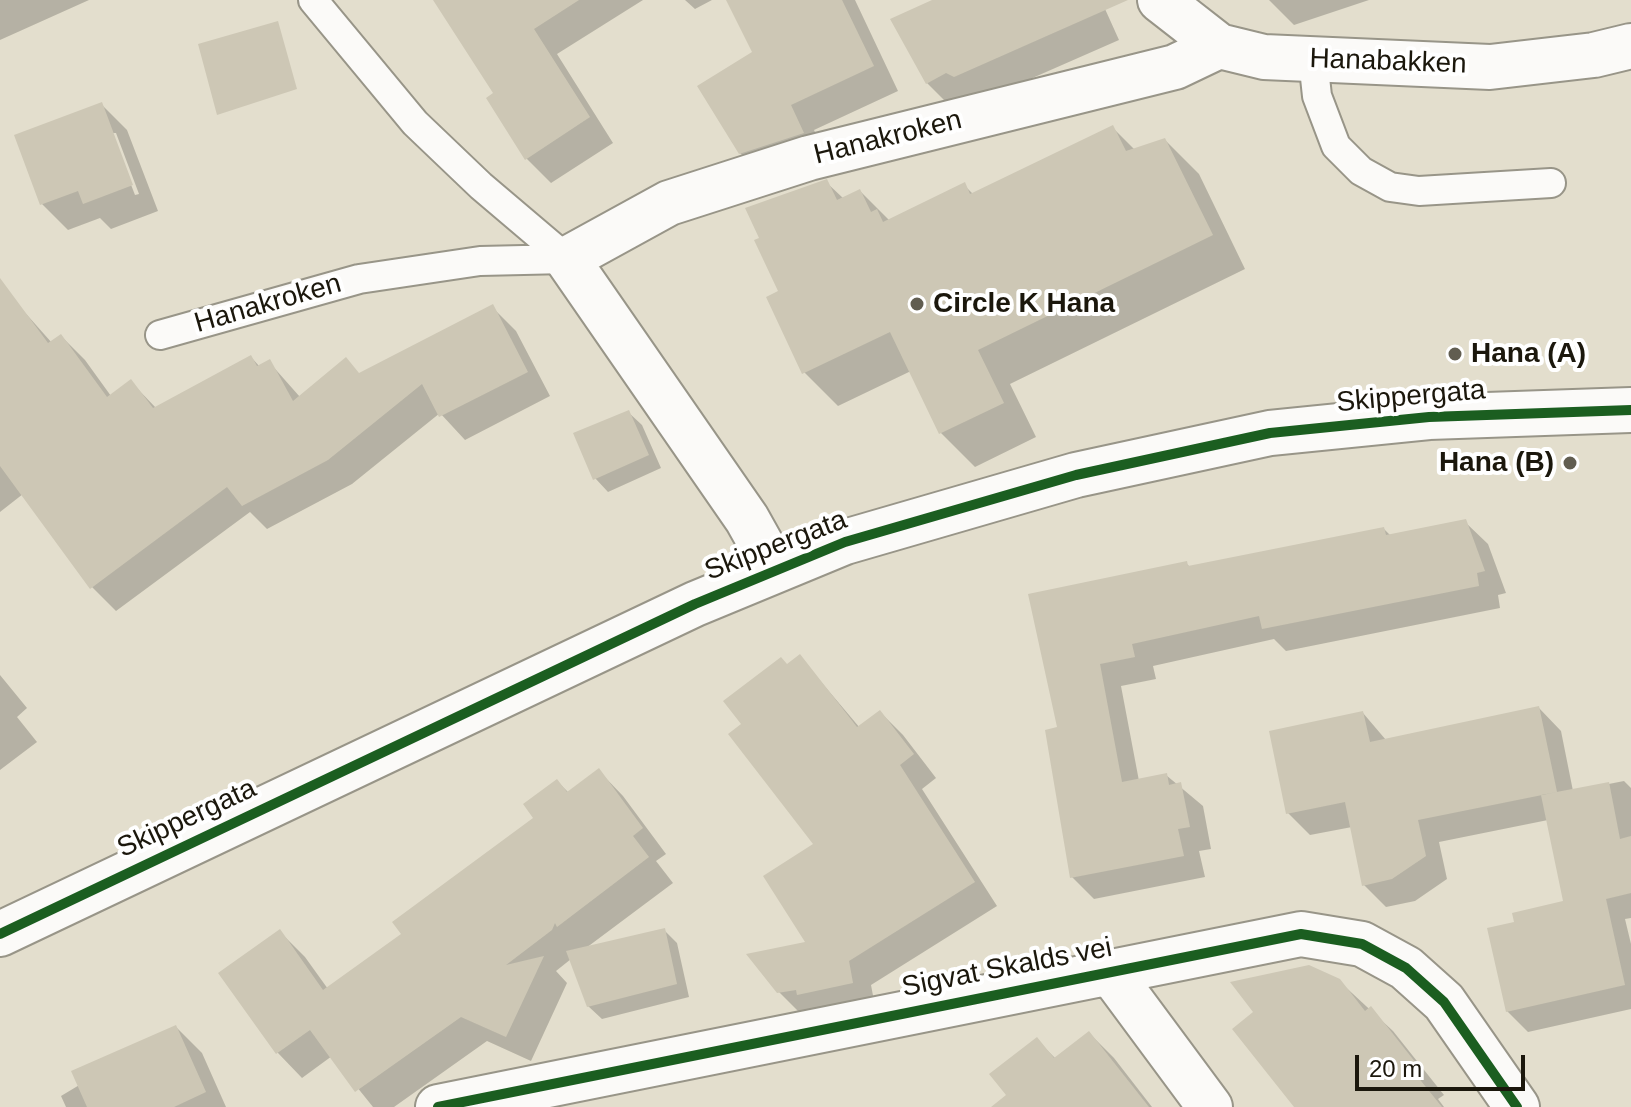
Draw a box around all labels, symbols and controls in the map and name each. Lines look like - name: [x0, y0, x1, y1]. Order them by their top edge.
- street label: Hanabakken: [1309, 42, 1467, 82]
- street label: Hanakroken: [811, 103, 965, 173]
- street label: Hanakroken: [191, 267, 345, 341]
- place label: Circle K Hana: [933, 287, 1115, 321]
- marker: Circle K Hana: [908, 295, 926, 313]
- place label: Hana (A): [1471, 337, 1586, 371]
- marker: Hana (A): [1446, 345, 1464, 363]
- street label: Skippergata: [1335, 374, 1487, 420]
- place label: Hana (B): [1439, 446, 1554, 480]
- marker: Hana (B): [1561, 454, 1579, 472]
- street label: Skippergata: [700, 504, 852, 588]
- street label: Skippergata: [112, 772, 262, 866]
- street label: Sigvat Skalds vei: [899, 931, 1115, 1005]
- scale bar: [1359, 1039, 1529, 1089]
- text: 20 m: [1369, 1055, 1422, 1082]

